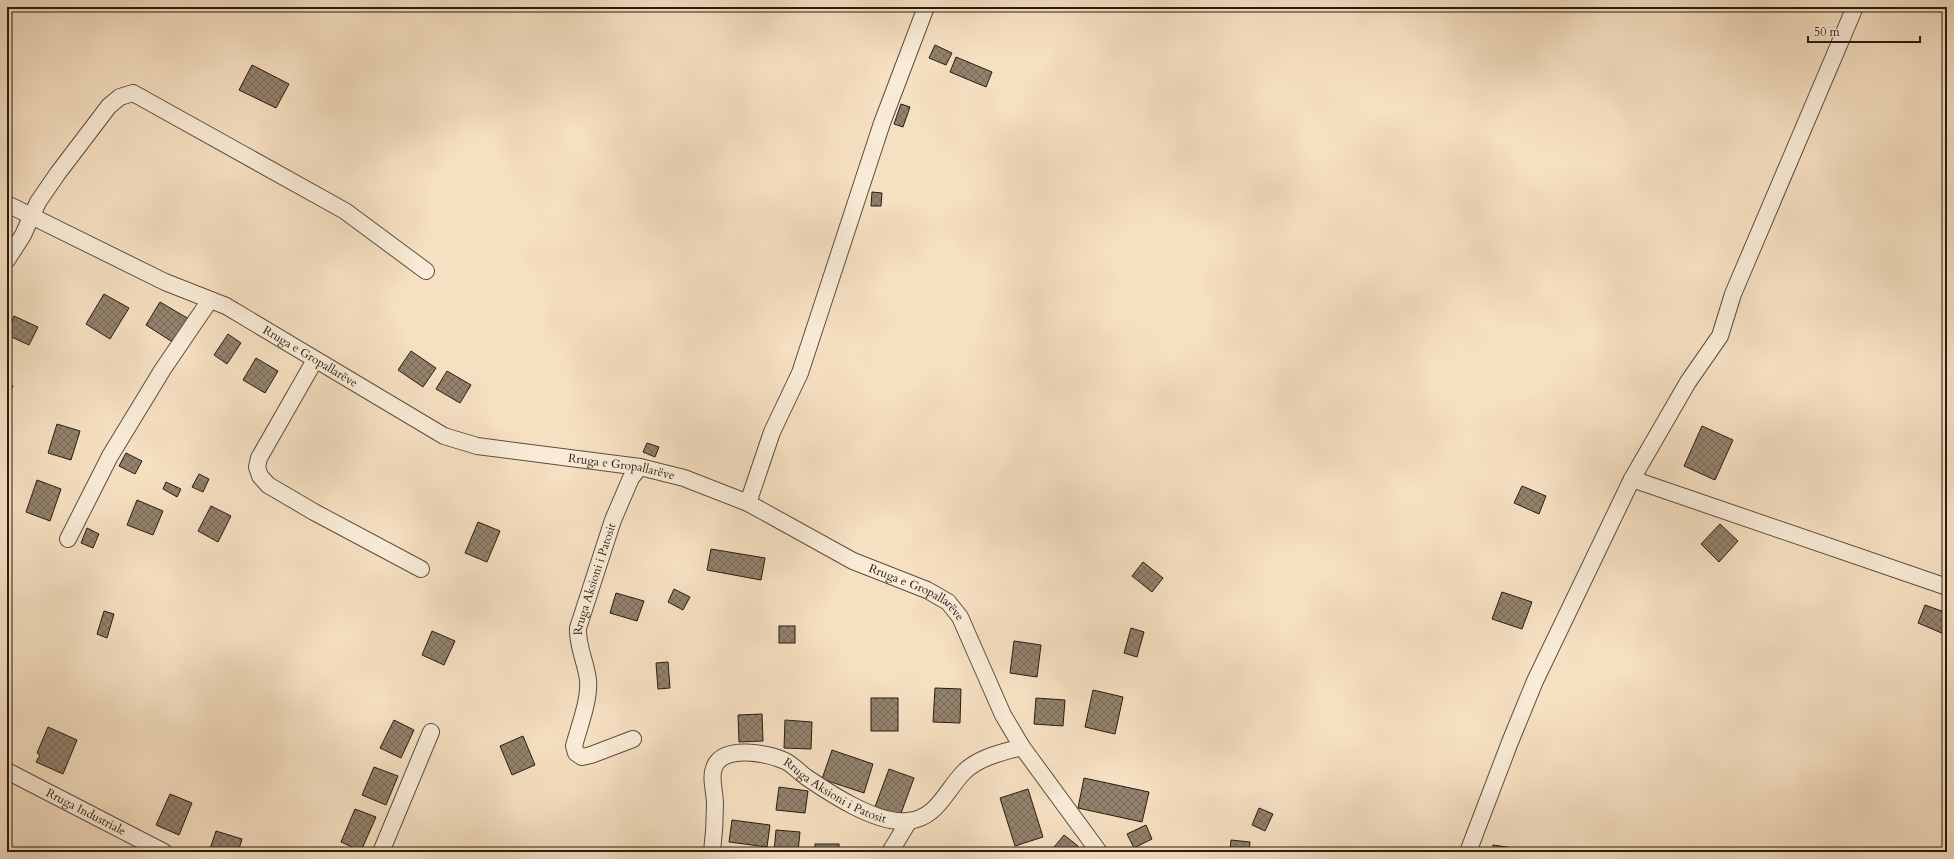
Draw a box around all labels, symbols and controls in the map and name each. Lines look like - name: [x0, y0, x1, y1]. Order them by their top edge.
- scale bar: [1808, 18, 1920, 44]
- text: 50 m: [1814, 24, 1841, 40]
- street label: Rruga e Gropallarëve: [260, 322, 361, 391]
- street label: Rruga e Gropallarëve: [567, 450, 676, 483]
- street label: Rruga Aksioni i Patosit: [570, 521, 620, 635]
- street label: Rruga e Gropallarëve: [867, 560, 968, 624]
- street label: Rruga Aksioni i Patosit: [781, 754, 888, 827]
- street label: Rruga Industriale: [43, 785, 129, 839]

